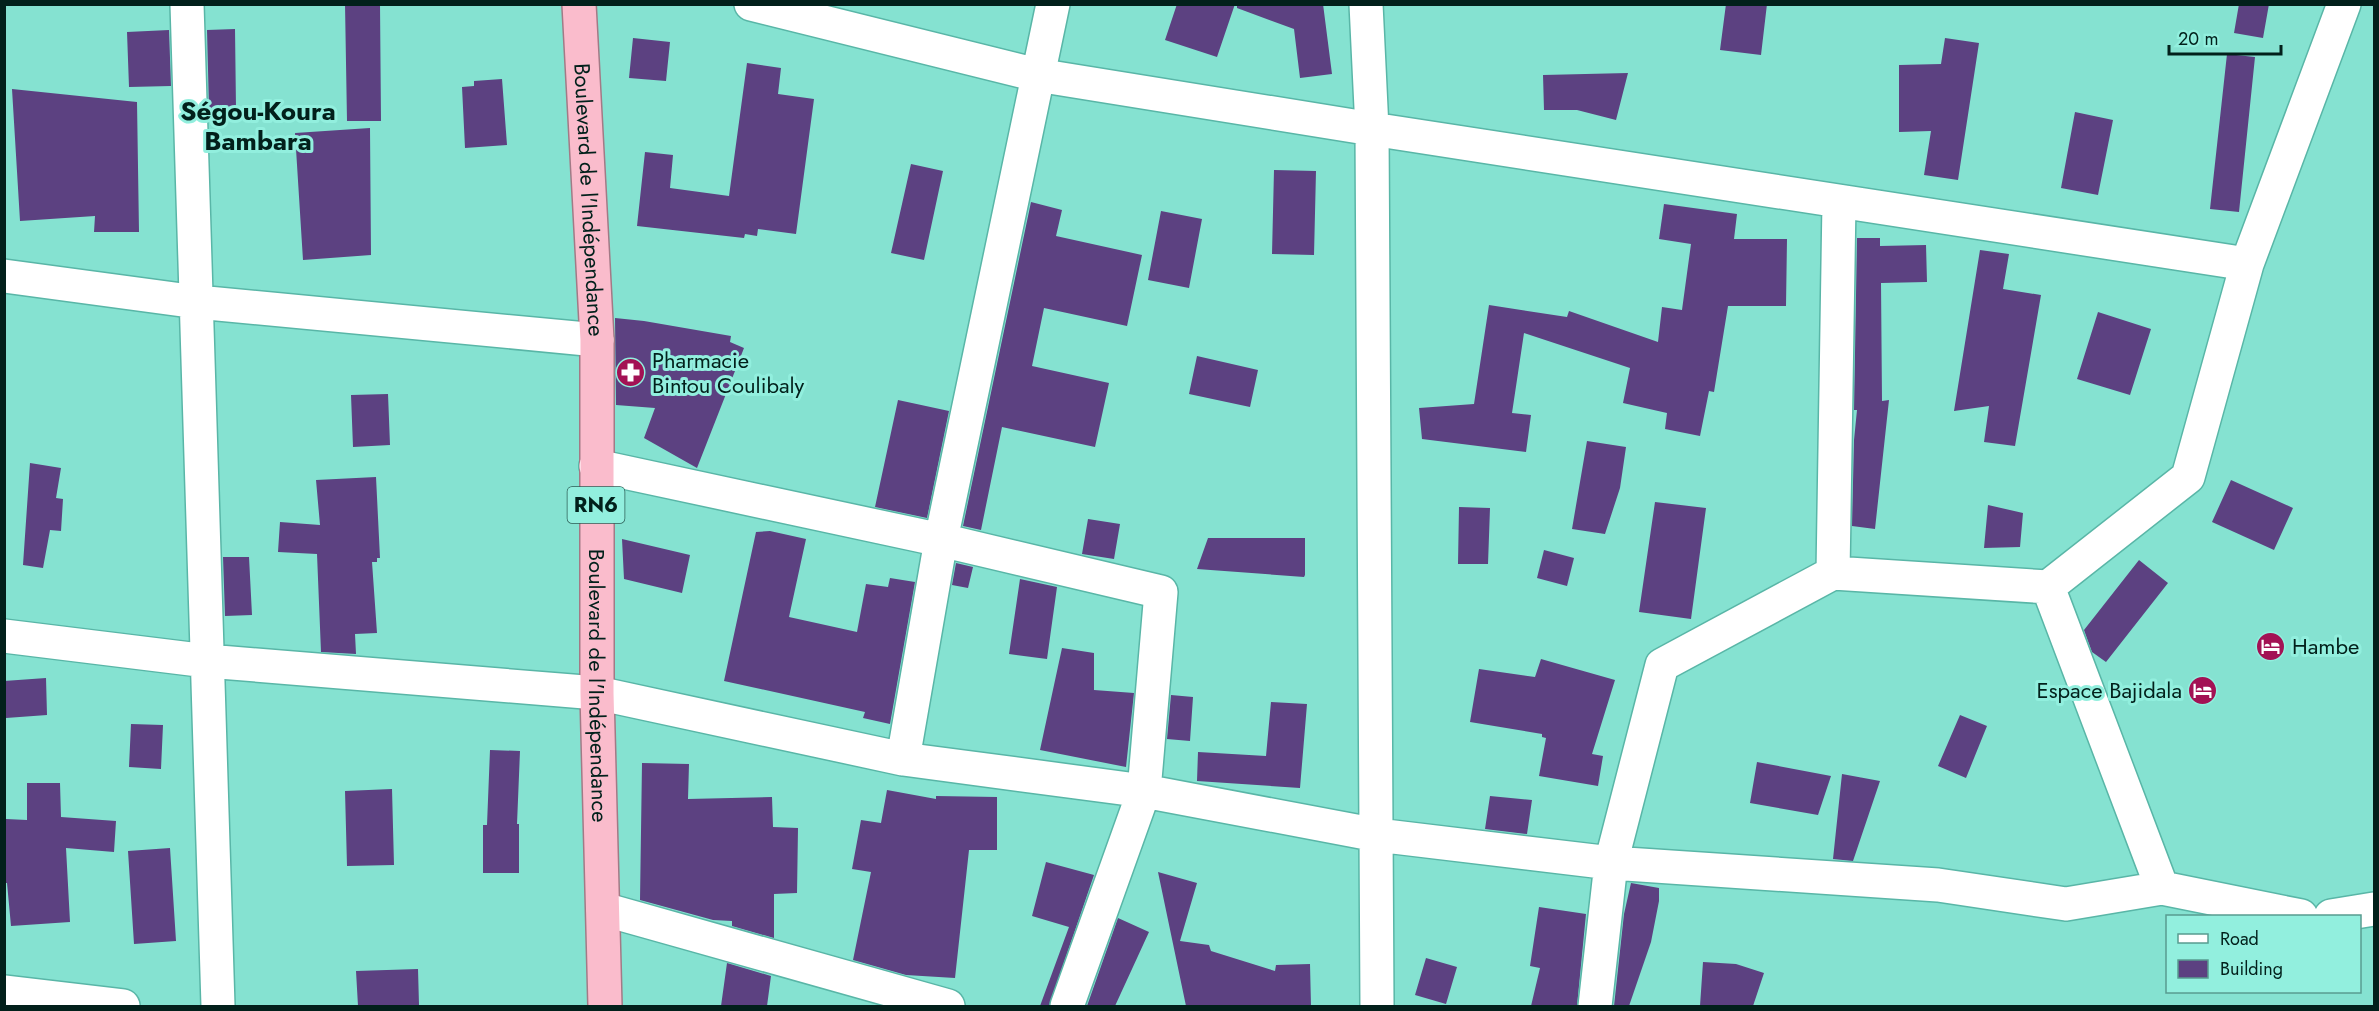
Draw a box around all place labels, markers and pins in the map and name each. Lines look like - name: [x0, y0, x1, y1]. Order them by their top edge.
- place label: Pharmacie Bintou Coulibaly: [652, 344, 805, 401]
- pharmacy icon: Pharmacie Bintou Coulibaly: [615, 357, 647, 389]
- hotel icon: Hambe: [2255, 630, 2287, 662]
- place label: Hambe: [2292, 630, 2359, 662]
- place label: Espace Bajidala: [2037, 674, 2182, 706]
- hotel icon: Espace Bajidala: [2187, 674, 2219, 706]

